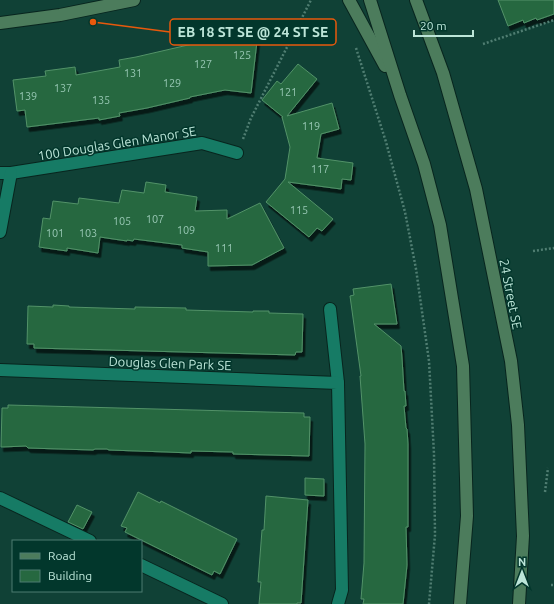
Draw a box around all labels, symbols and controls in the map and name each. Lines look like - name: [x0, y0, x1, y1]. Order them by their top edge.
- scale bar: [414, 12, 473, 38]
- callout: EB 18 ST SE @ 24 ST SE: [170, 19, 336, 45]
- text: 20 m: [420, 19, 447, 32]
- text: EB 18 ST SE @ 24 ST SE: [178, 24, 328, 40]
- house number: 125: [233, 49, 251, 61]
- house number: 127: [194, 58, 212, 70]
- house number: 131: [124, 67, 142, 79]
- house number: 129: [163, 77, 181, 89]
- house number: 137: [54, 82, 72, 94]
- house number: 121: [279, 86, 297, 98]
- house number: 139: [19, 90, 37, 102]
- house number: 135: [92, 94, 110, 106]
- house number: 119: [302, 120, 320, 132]
- street label: 100 Douglas Glen Manor SE: [37, 124, 197, 162]
- house number: 117: [311, 163, 329, 175]
- house number: 115: [290, 204, 308, 216]
- house number: 107: [146, 213, 164, 225]
- house number: 105: [113, 215, 131, 227]
- house number: 109: [177, 224, 195, 236]
- house number: 101: [46, 227, 64, 239]
- house number: 103: [79, 227, 97, 239]
- house number: 111: [215, 242, 233, 254]
- street label: 24 Street SE: [497, 258, 525, 330]
- street label: Douglas Glen Park SE: [108, 354, 232, 372]
- legend: [12, 540, 142, 592]
- text: Road: [48, 549, 76, 562]
- north arrow: [502, 552, 542, 592]
- text: N: [518, 556, 526, 568]
- text: Building: [48, 569, 92, 582]

